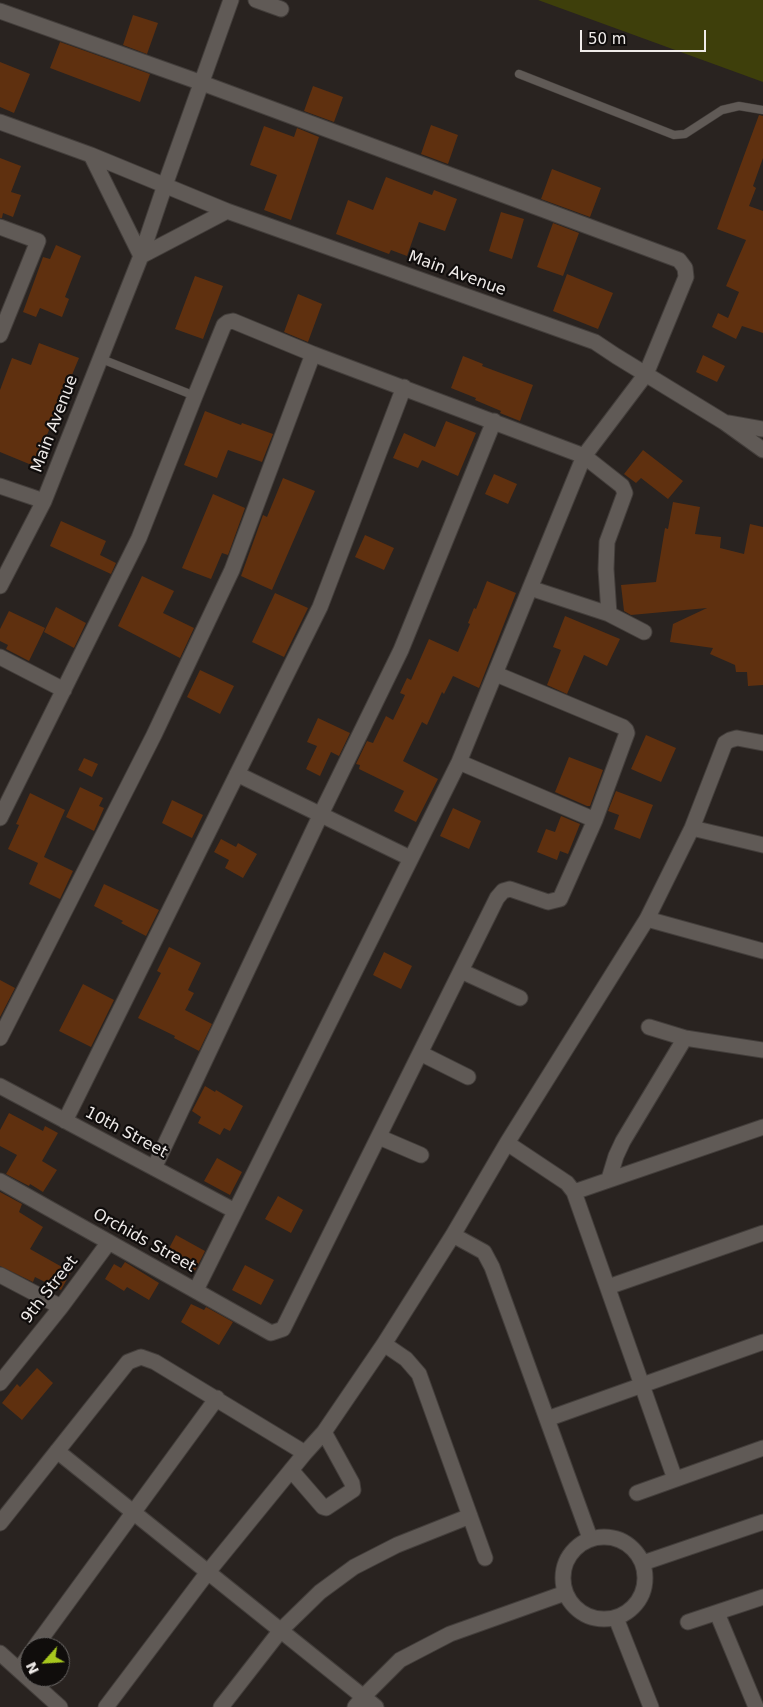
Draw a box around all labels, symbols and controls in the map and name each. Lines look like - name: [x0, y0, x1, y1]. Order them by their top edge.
- scale bar: [583, 20, 709, 52]
- text: 50 m: [588, 30, 626, 48]
- street label: Main Avenue: [405, 247, 509, 301]
- street label: Main Avenue: [28, 373, 82, 475]
- street label: 10th Street: [82, 1103, 170, 1163]
- street label: Orchids Street: [89, 1205, 199, 1277]
- street label: 9th Street: [18, 1252, 82, 1328]
- north arrow: [20, 1637, 70, 1687]
- text: N: [23, 1659, 42, 1677]

